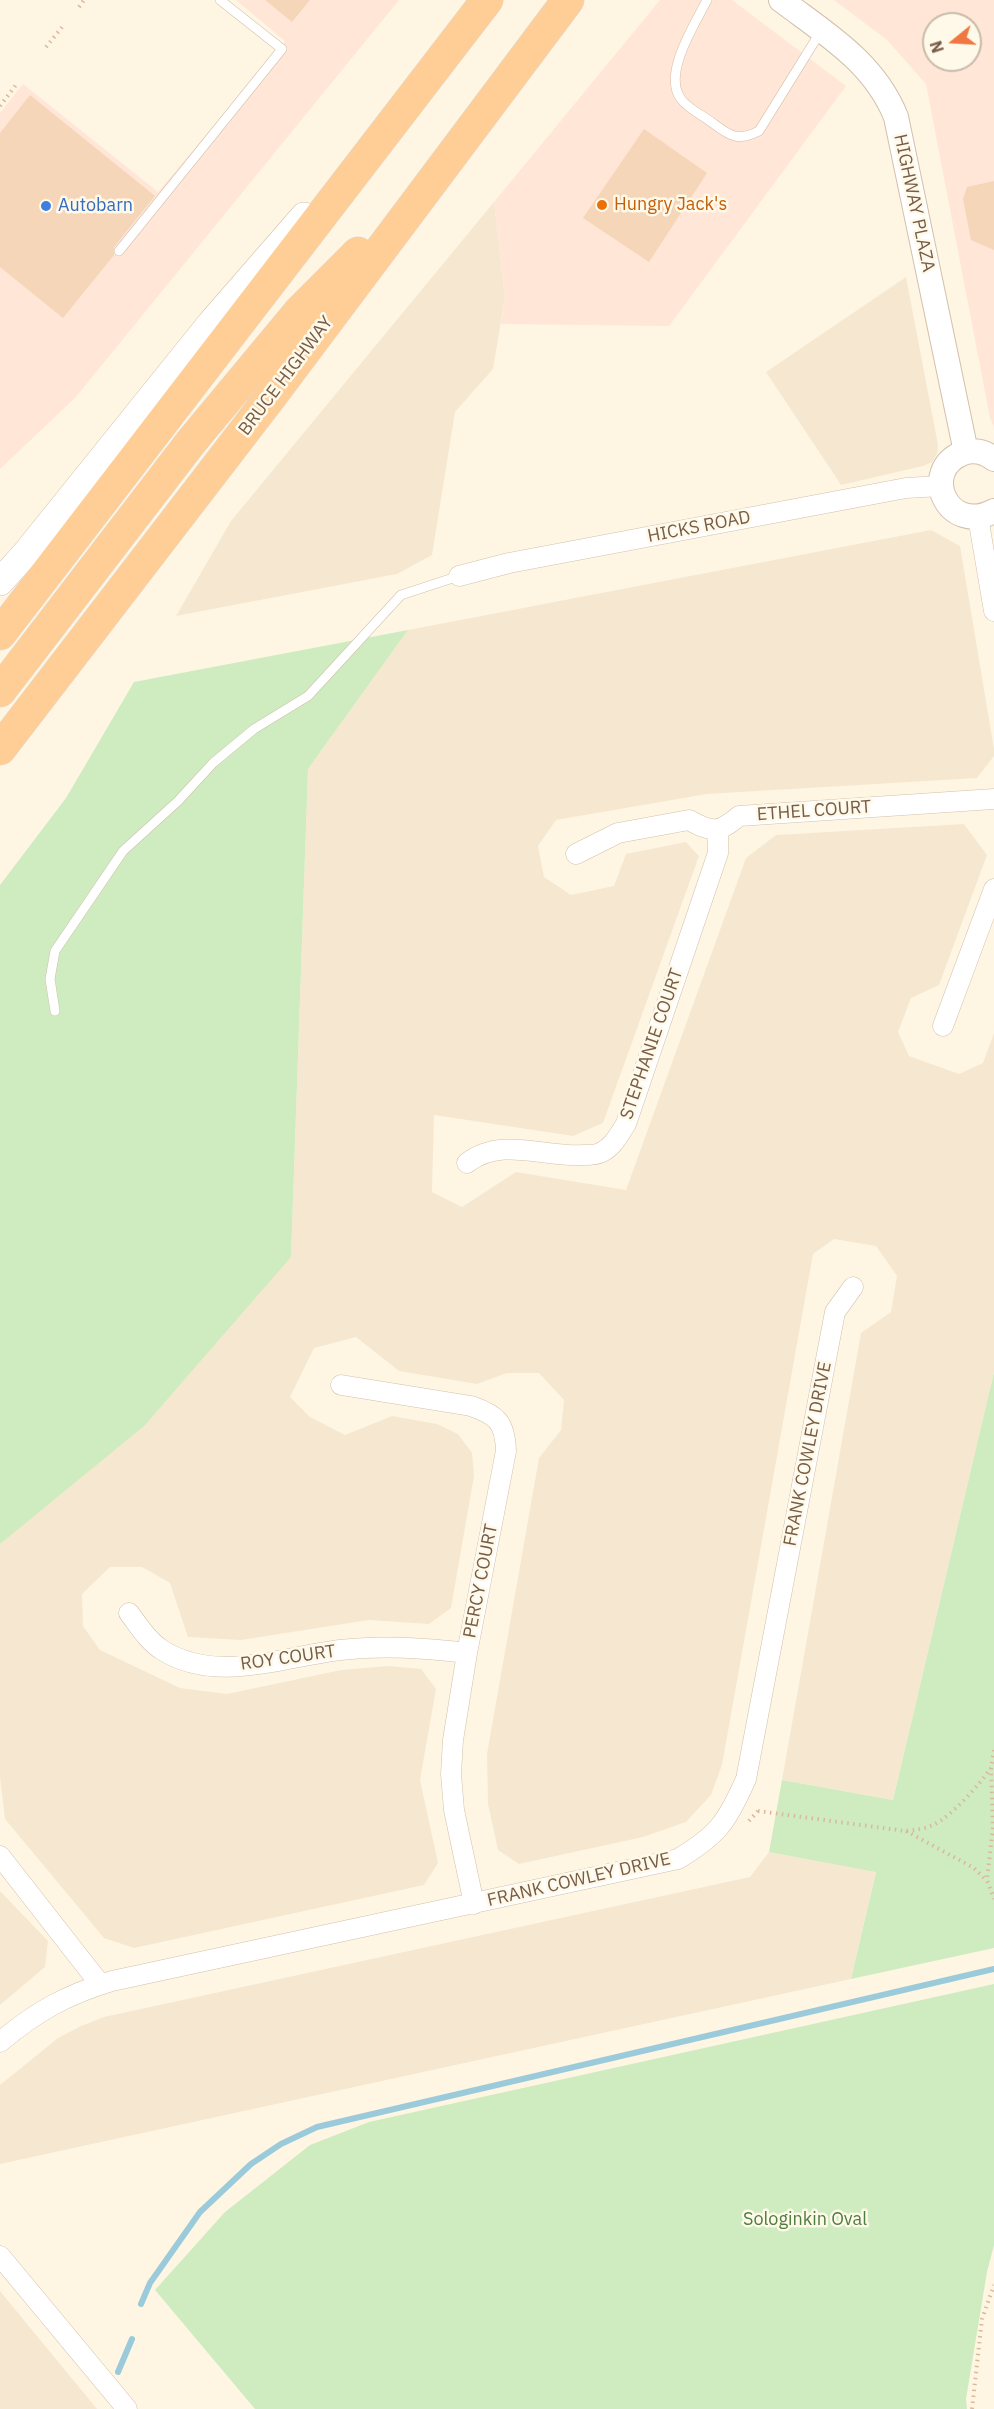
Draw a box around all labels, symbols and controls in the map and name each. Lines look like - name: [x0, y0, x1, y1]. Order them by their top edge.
- north arrow: [922, 12, 982, 72]
- text: N: [925, 38, 948, 56]
- street label: HIGHWAY PLAZA: [889, 132, 939, 274]
- place label: Hungry Jack's: [614, 194, 727, 216]
- place label: Autobarn: [58, 195, 133, 217]
- marker: Hungry Jack's: [595, 198, 609, 212]
- marker: Autobarn: [39, 199, 53, 213]
- street label: BRUCE HIGHWAY: [234, 312, 338, 440]
- street label: HICKS ROAD: [646, 506, 752, 548]
- street label: ETHEL COURT: [756, 796, 872, 826]
- street label: STEPHANIE COURT: [616, 966, 688, 1122]
- street label: FRANK COWLEY DRIVE: [780, 1360, 836, 1548]
- street label: PERCY COURT: [459, 1522, 503, 1640]
- street label: ROY COURT: [239, 1641, 337, 1675]
- street label: FRANK COWLEY DRIVE: [485, 1848, 673, 1912]
- park label: Sologinkin Oval: [743, 2209, 867, 2231]

